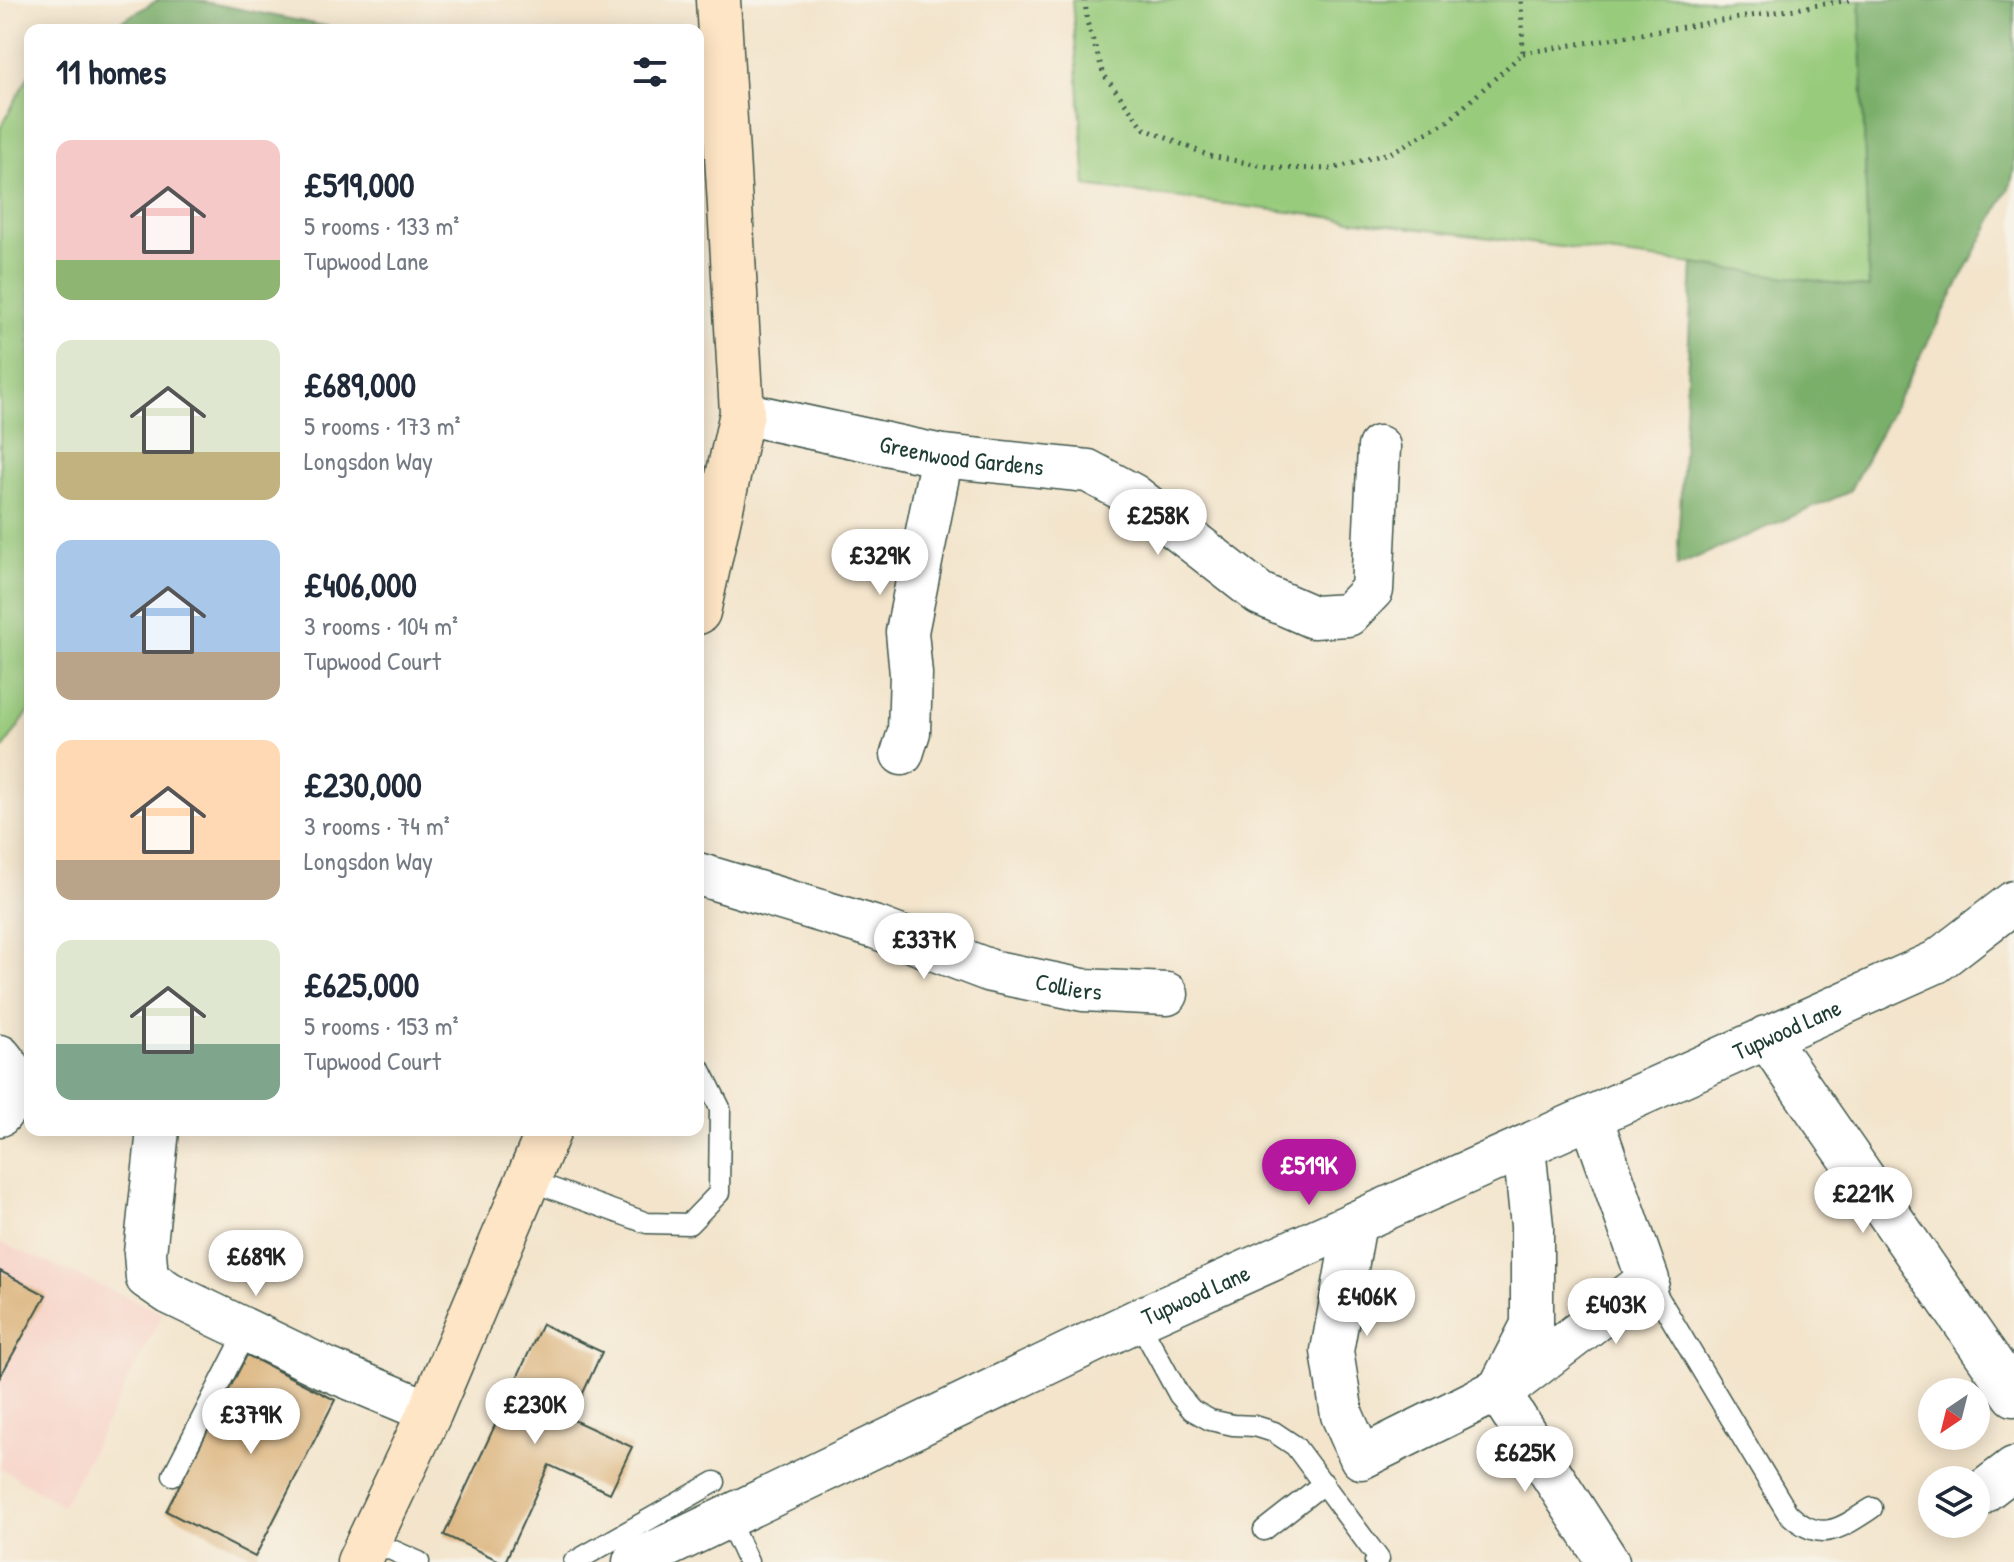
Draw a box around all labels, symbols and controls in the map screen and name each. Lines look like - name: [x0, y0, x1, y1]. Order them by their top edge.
- text: 11 homes: [56, 49, 166, 95]
- icon: filters: [628, 50, 672, 94]
- text: £519,000: [304, 162, 414, 208]
- icon: home: [120, 172, 216, 268]
- text: 5 rooms · 133 m²: [304, 208, 459, 243]
- text: Tupwood Lane: [304, 243, 429, 278]
- text: £689,000: [304, 362, 416, 408]
- icon: home: [120, 372, 216, 468]
- text: 5 rooms · 173 m²: [304, 408, 460, 443]
- street label: Greenwood Gardens: [877, 427, 1045, 482]
- text: Longsdon Way: [304, 443, 433, 478]
- pin: £258K: [1102, 489, 1214, 557]
- text: £258K: [1127, 497, 1189, 532]
- pin: £329K: [824, 529, 936, 597]
- text: £329K: [849, 537, 911, 572]
- text: £406,000: [304, 562, 417, 608]
- icon: home: [120, 572, 216, 668]
- text: 3 rooms · 104 m²: [304, 608, 458, 643]
- text: Tupwood Court: [304, 643, 441, 678]
- text: £230,000: [304, 762, 422, 808]
- icon: home: [120, 772, 216, 868]
- text: 3 rooms · 74 m²: [304, 808, 450, 843]
- text: Longsdon Way: [304, 843, 433, 878]
- pin: £337K: [868, 913, 980, 981]
- text: £337K: [892, 921, 956, 956]
- text: £625,000: [304, 962, 419, 1008]
- street label: Colliers: [1033, 965, 1102, 1007]
- icon: home: [120, 972, 216, 1068]
- street label: Tupwood Lane: [1727, 991, 1846, 1067]
- text: 5 rooms · 153 m²: [304, 1008, 459, 1043]
- text: Tupwood Court: [304, 1043, 441, 1078]
- pin: £519K: [1253, 1139, 1365, 1207]
- text: £519K: [1280, 1147, 1338, 1182]
- pin: £221K: [1807, 1167, 1919, 1235]
- text: £221K: [1832, 1175, 1894, 1210]
- pin: £689K: [200, 1230, 312, 1298]
- text: £689K: [226, 1238, 286, 1273]
- street label: Tupwood Lane: [1136, 1256, 1255, 1332]
- pin: £406K: [1311, 1270, 1423, 1338]
- text: £406K: [1337, 1278, 1397, 1313]
- pin: £403K: [1560, 1278, 1672, 1346]
- text: £403K: [1586, 1286, 1646, 1321]
- pin: £230K: [479, 1378, 591, 1446]
- north arrow: [1918, 1378, 1990, 1450]
- map controls: [1918, 1378, 1990, 1538]
- text: £230K: [503, 1386, 567, 1421]
- pin: £379K: [195, 1388, 307, 1456]
- text: £379K: [220, 1396, 282, 1431]
- pin: £625K: [1469, 1426, 1581, 1494]
- text: £625K: [1494, 1434, 1556, 1469]
- button: layers: [1918, 1466, 1990, 1538]

